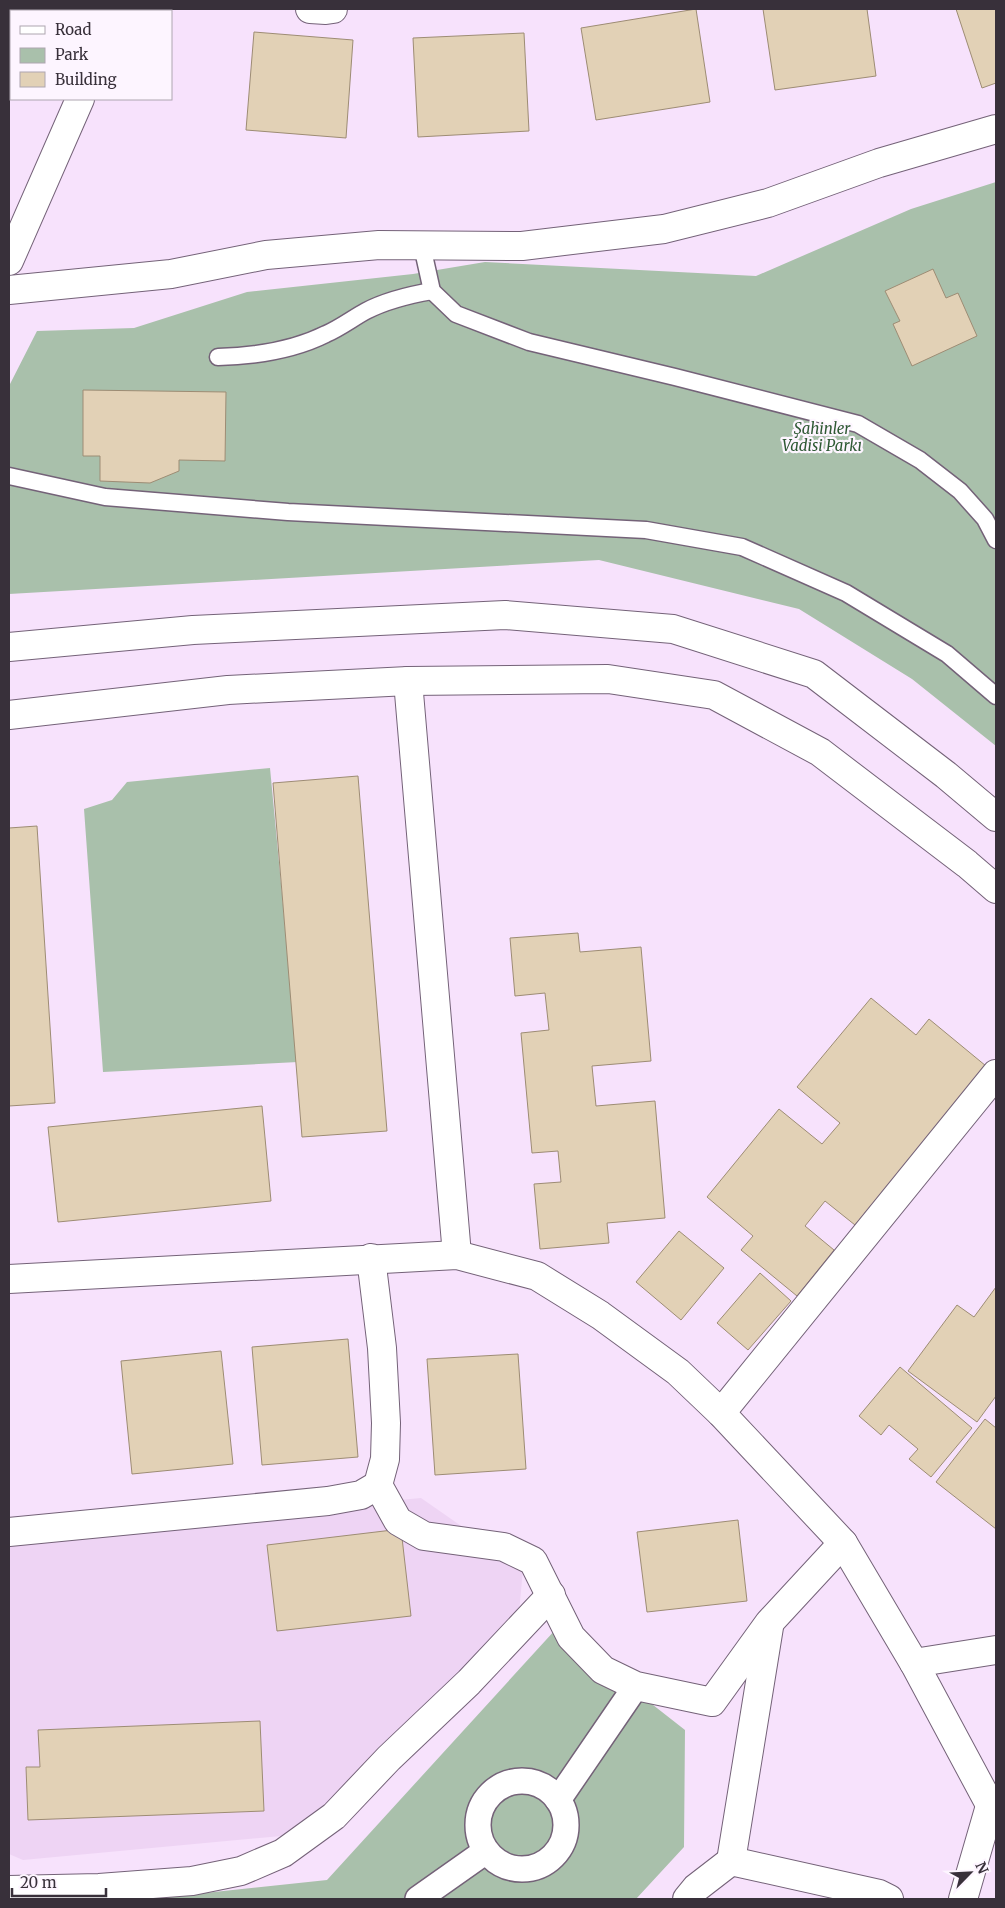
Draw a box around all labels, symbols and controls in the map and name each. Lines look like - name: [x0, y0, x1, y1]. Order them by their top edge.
- legend: [10, 10, 172, 100]
- text: Road: [55, 20, 91, 39]
- text: Park: [55, 45, 89, 64]
- text: Building: [55, 70, 117, 89]
- park label: Şahinler Vadisi Parkı: [782, 419, 862, 455]
- north arrow: [945, 1848, 995, 1898]
- text: N: [971, 1859, 992, 1876]
- scale bar: [12, 1866, 106, 1898]
- text: 20 m: [20, 1873, 57, 1892]

